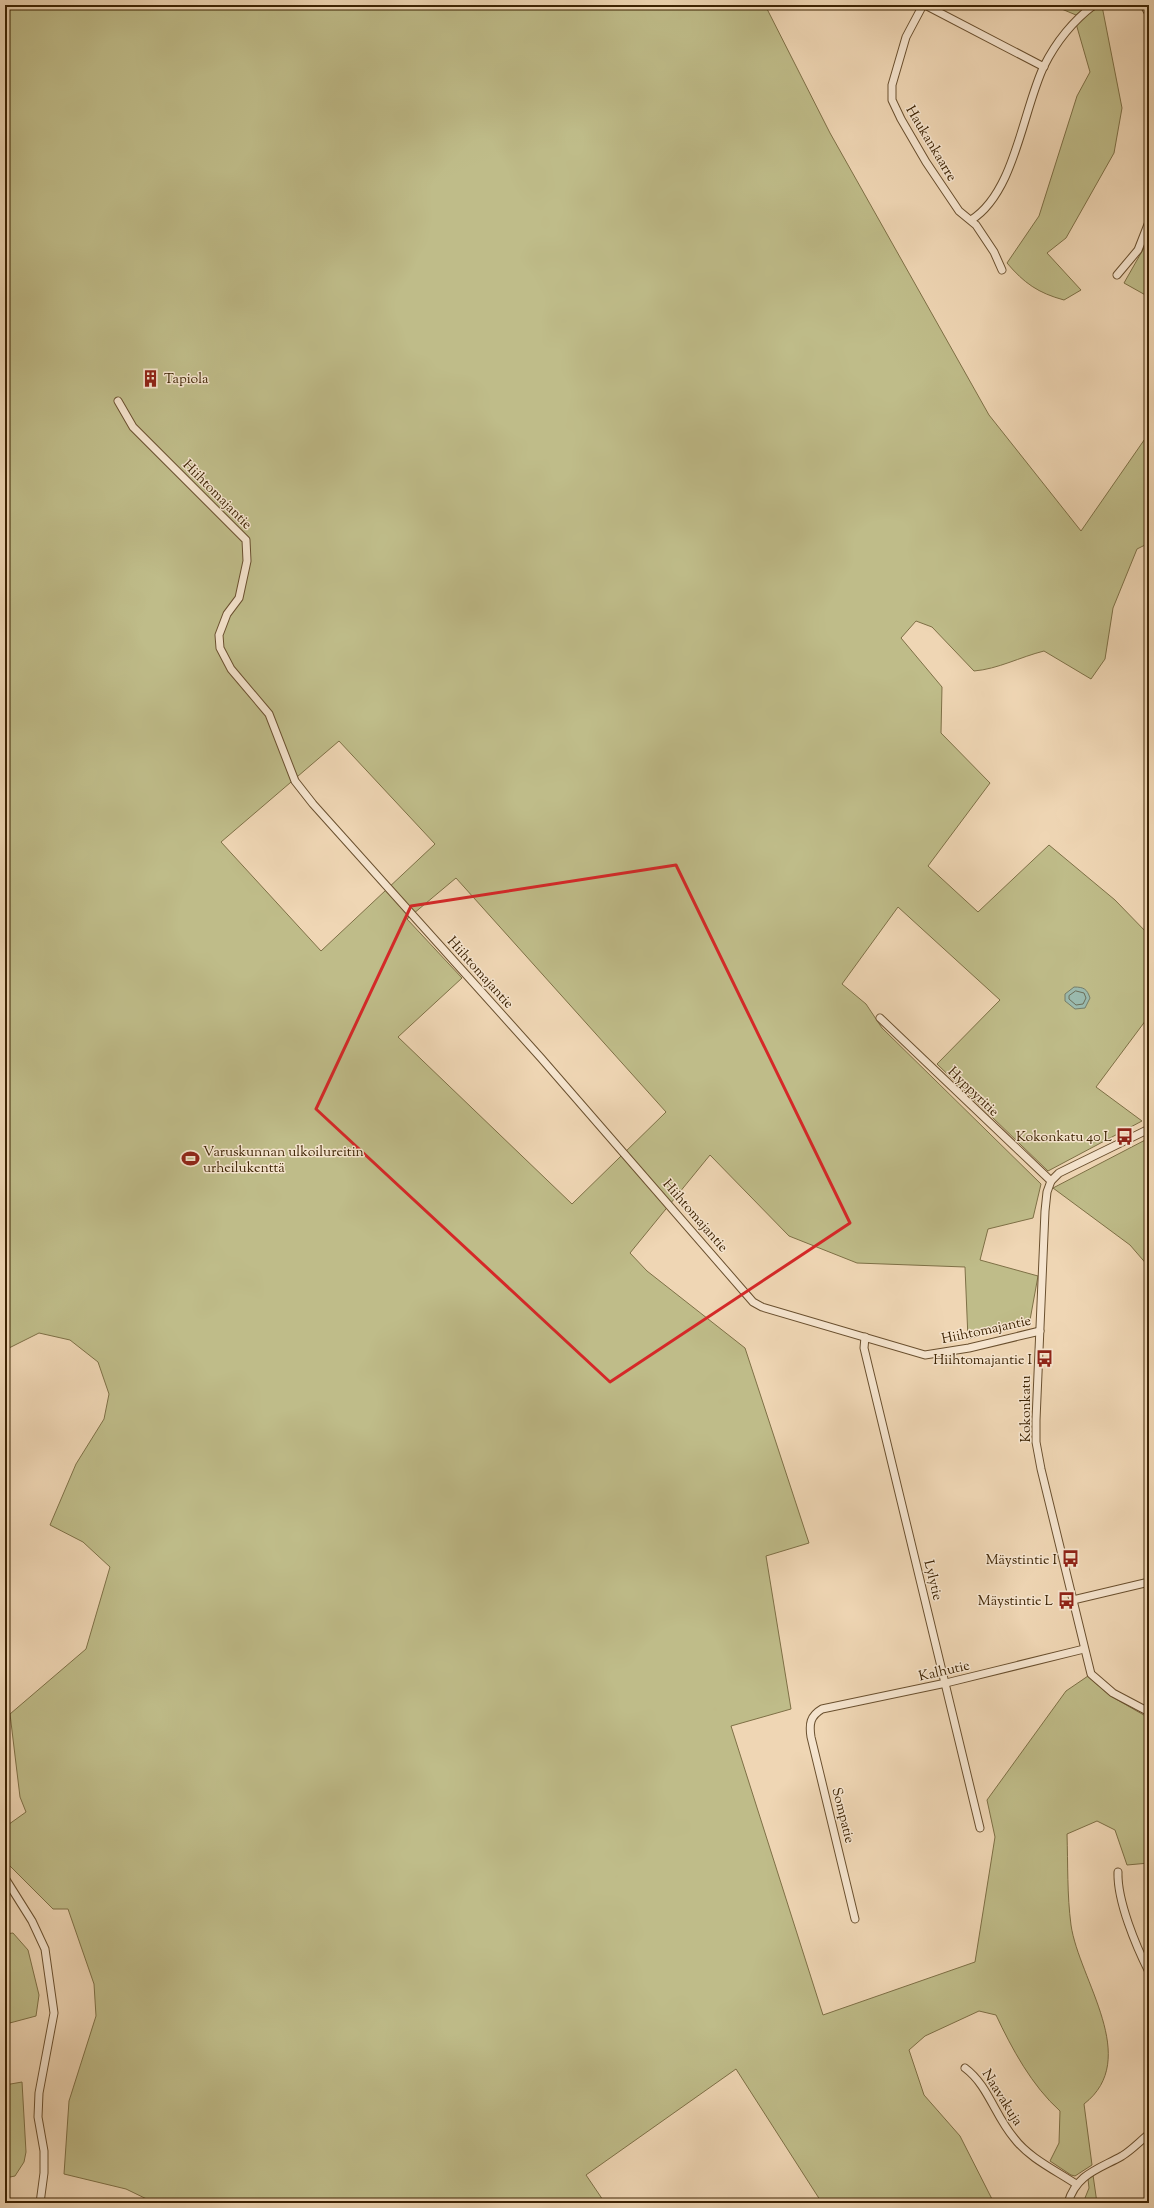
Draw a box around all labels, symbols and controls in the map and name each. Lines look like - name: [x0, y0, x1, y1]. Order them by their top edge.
- street label: Haukankaarre: [900, 102, 961, 186]
- building icon: Tapiola: [141, 368, 161, 388]
- place label: Tapiola: [164, 370, 209, 390]
- street label: Hiihtomajantie: [177, 456, 256, 535]
- street label: Hiihtomajantie: [442, 933, 517, 1014]
- street label: Hyppyritie: [943, 1063, 1003, 1122]
- bus stop icon: Kokonkatu 40 L: [1115, 1126, 1135, 1146]
- place label: Kokonkatu 40 L: [1016, 1128, 1113, 1148]
- place label: Varuskunnan ulkoilureitin urheilukenttä: [203, 1143, 364, 1179]
- sports icon: Varuskunnan ulkoilureitin urheilukenttä: [180, 1149, 200, 1169]
- street label: Hiihtomajantie: [657, 1175, 732, 1257]
- street label: Hiihtomajantie: [940, 1312, 1033, 1350]
- bus stop icon: Hiihtomajantie I: [1035, 1349, 1055, 1369]
- place label: Hiihtomajantie I: [933, 1351, 1032, 1371]
- street label: Kokonkatu: [1017, 1375, 1037, 1443]
- bus stop icon: Mäystintie I: [1060, 1549, 1080, 1569]
- place label: Mäystintie I: [986, 1551, 1057, 1571]
- street label: Lylytie: [917, 1558, 947, 1603]
- bus stop icon: Mäystintie L: [1056, 1590, 1076, 1610]
- place label: Mäystintie L: [978, 1592, 1054, 1612]
- street label: Kalhutie: [917, 1656, 972, 1688]
- street label: Sompatie: [825, 1786, 859, 1845]
- street label: Naavakuja: [976, 2066, 1027, 2131]

